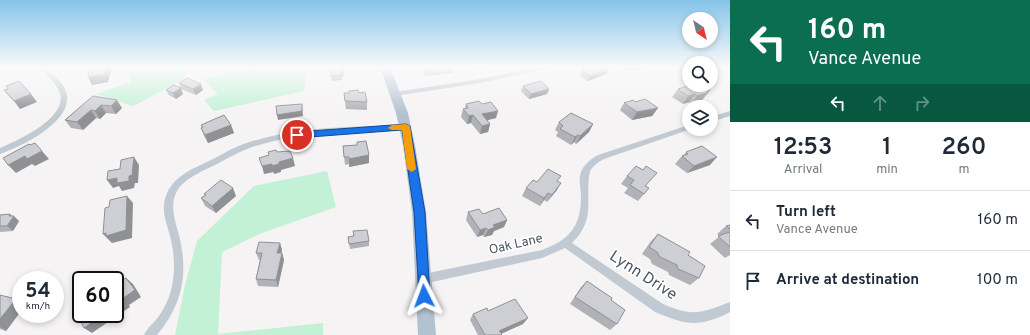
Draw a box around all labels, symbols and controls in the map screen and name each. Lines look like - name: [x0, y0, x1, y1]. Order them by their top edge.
- north arrow: [682, 12, 718, 48]
- map controls: [682, 12, 718, 136]
- text: 160 m: [808, 13, 886, 49]
- icon: left: [742, 16, 794, 68]
- text: Vance Avenue: [808, 48, 921, 71]
- button: search: [682, 56, 718, 92]
- icon: left: [827, 92, 849, 114]
- icon: ahead: [869, 92, 891, 114]
- icon: right: [911, 92, 933, 114]
- button: layers: [682, 100, 718, 136]
- pin: [280, 118, 314, 152]
- icon: arrive: [286, 124, 308, 146]
- text: 12:53: [774, 133, 833, 163]
- text: 1: [882, 133, 892, 163]
- text: 260: [941, 133, 986, 163]
- text: Arrival: [784, 162, 822, 178]
- text: min: [876, 162, 898, 178]
- text: m: [958, 162, 969, 178]
- text: Turn left: [776, 203, 836, 222]
- icon: left: [742, 210, 764, 232]
- text: 160 m: [978, 211, 1018, 230]
- text: Vance Avenue: [776, 222, 858, 238]
- street label: Oak Lane: [487, 231, 545, 259]
- street label: Lynn Drive: [605, 247, 681, 305]
- icon: arrive: [742, 270, 764, 292]
- speed limit sign: 60: [72, 271, 124, 323]
- text: Arrive at destination: [776, 271, 919, 290]
- text: 100 m: [977, 271, 1018, 290]
- position arrow: [403, 275, 445, 317]
- text: 54: [25, 279, 51, 305]
- text: km/h: [26, 300, 50, 313]

